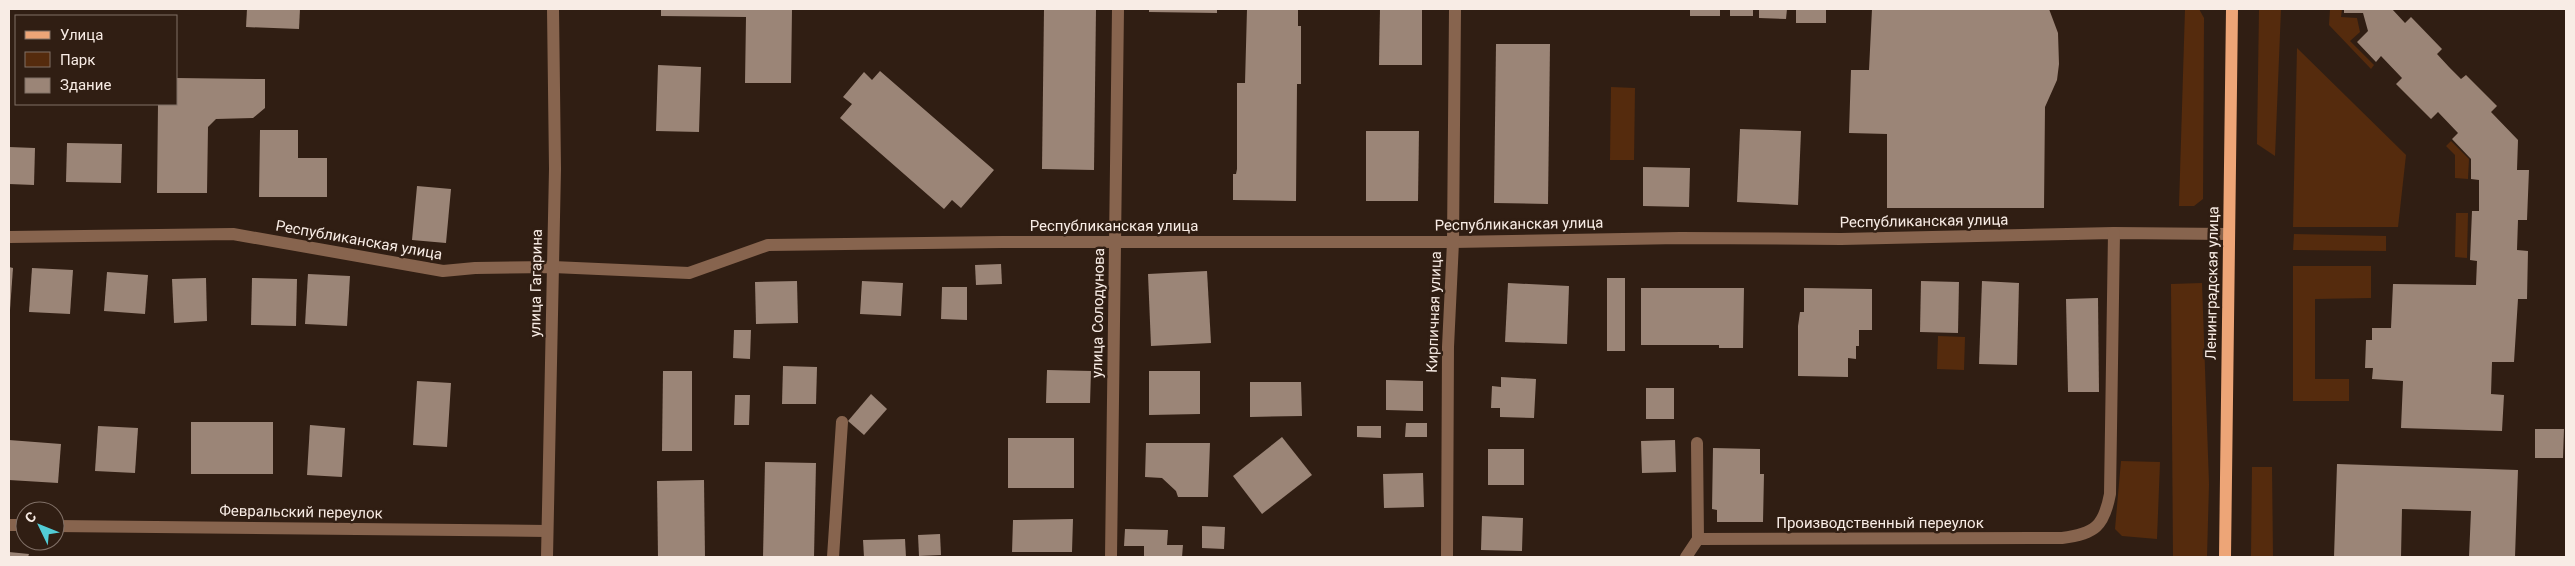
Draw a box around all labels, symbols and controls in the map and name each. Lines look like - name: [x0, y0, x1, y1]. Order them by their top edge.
- legend: [15, 15, 178, 105]
- text: Улица: [60, 26, 103, 44]
- text: Парк: [60, 51, 95, 69]
- text: Здание: [60, 76, 111, 94]
- street label: Ленинградская улица: [2202, 206, 2222, 360]
- street label: Республиканская улица: [1839, 211, 2009, 231]
- street label: Республиканская улица: [1434, 214, 1604, 234]
- street label: Республиканская улица: [274, 216, 444, 264]
- street label: Республиканская улица: [1030, 217, 1198, 235]
- street label: улица Гагарина: [526, 229, 546, 337]
- street label: улица Солодунова: [1088, 248, 1108, 378]
- street label: Кирпичная улица: [1423, 251, 1445, 373]
- north arrow: [15, 501, 65, 551]
- street label: Февральский переулок: [219, 502, 383, 522]
- text: С: [22, 508, 39, 526]
- street label: Производственный переулок: [1776, 514, 1984, 532]

